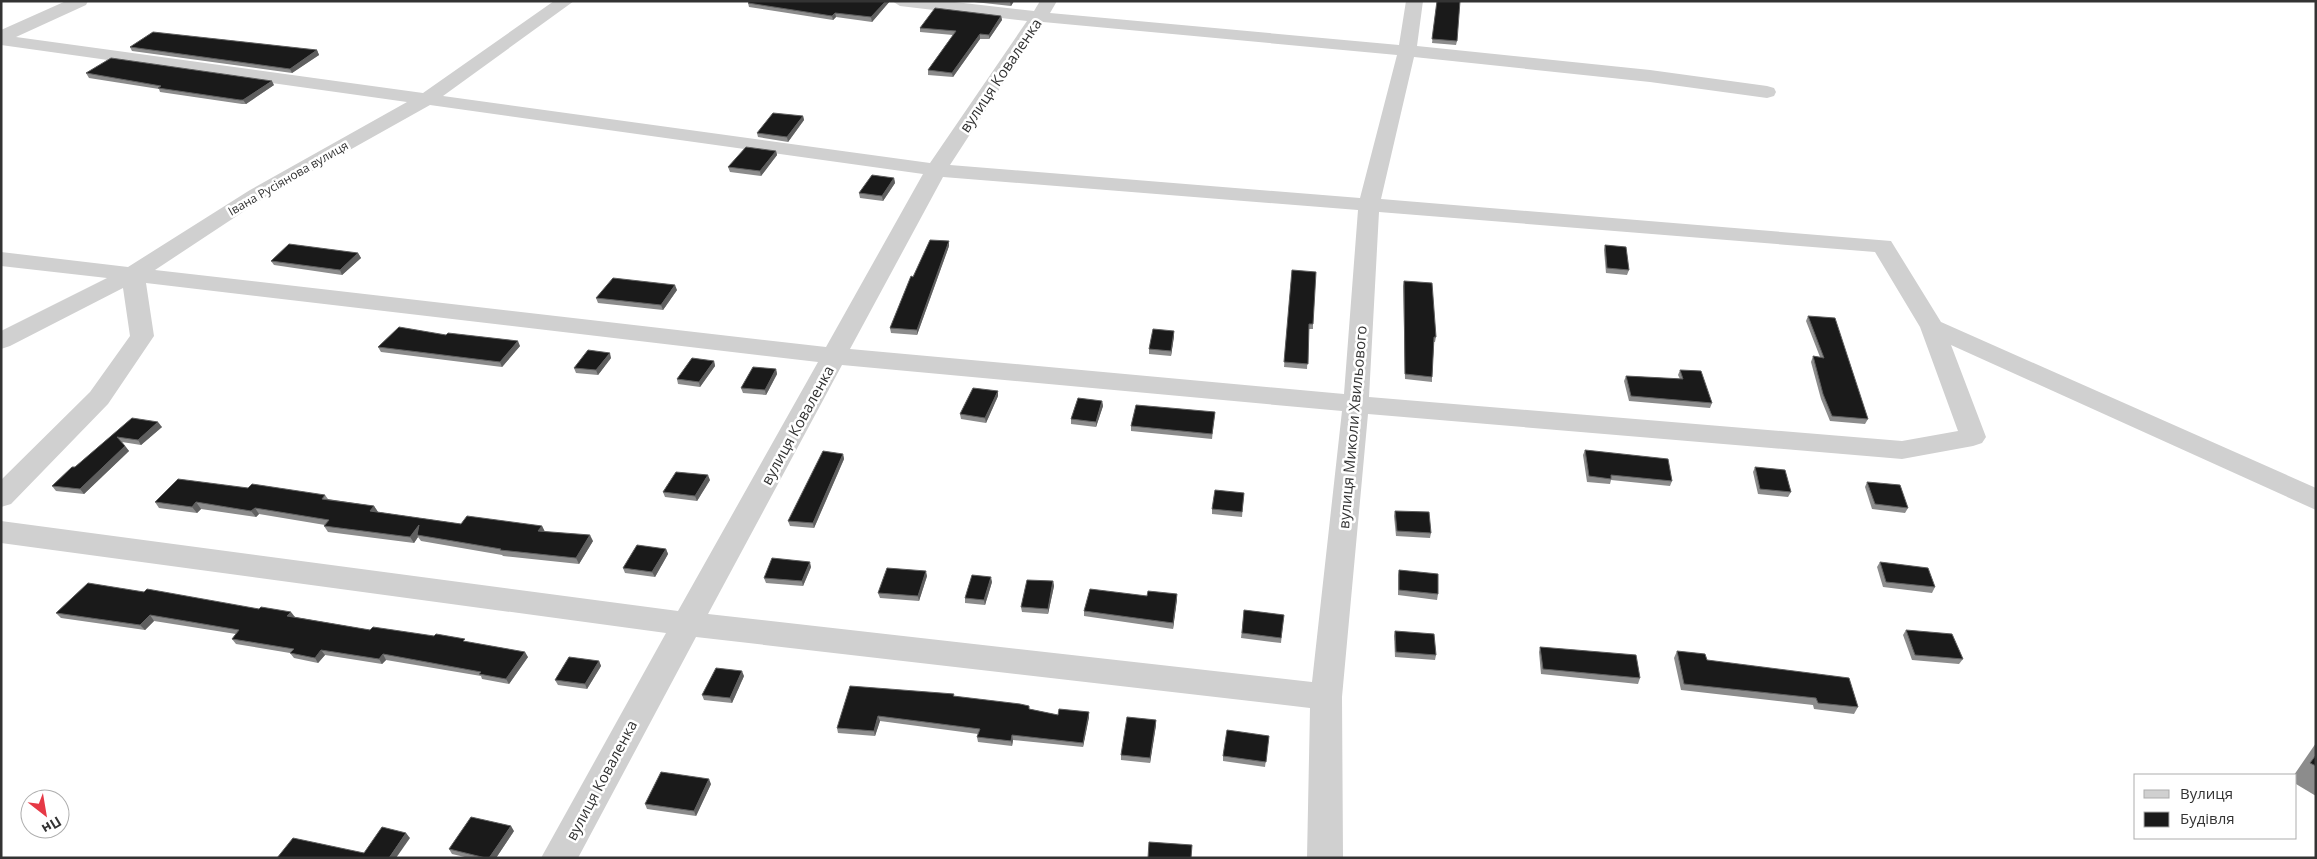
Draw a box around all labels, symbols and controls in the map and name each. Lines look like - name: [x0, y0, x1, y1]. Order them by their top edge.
- street label: вулиця Коваленка: [954, 14, 1046, 136]
- street label: Івана Русіянова вулиця: [225, 137, 351, 219]
- street label: вулиця Миколи Хвильового: [1333, 324, 1371, 530]
- street label: вулиця Коваленка: [756, 362, 838, 488]
- street label: вулиця Коваленка: [561, 716, 641, 844]
- legend: [2134, 774, 2297, 839]
- text: Вулиця: [2180, 783, 2233, 803]
- north arrow: [20, 789, 70, 839]
- text: Будівля: [2180, 808, 2235, 828]
- text: Пн: [39, 812, 65, 839]

